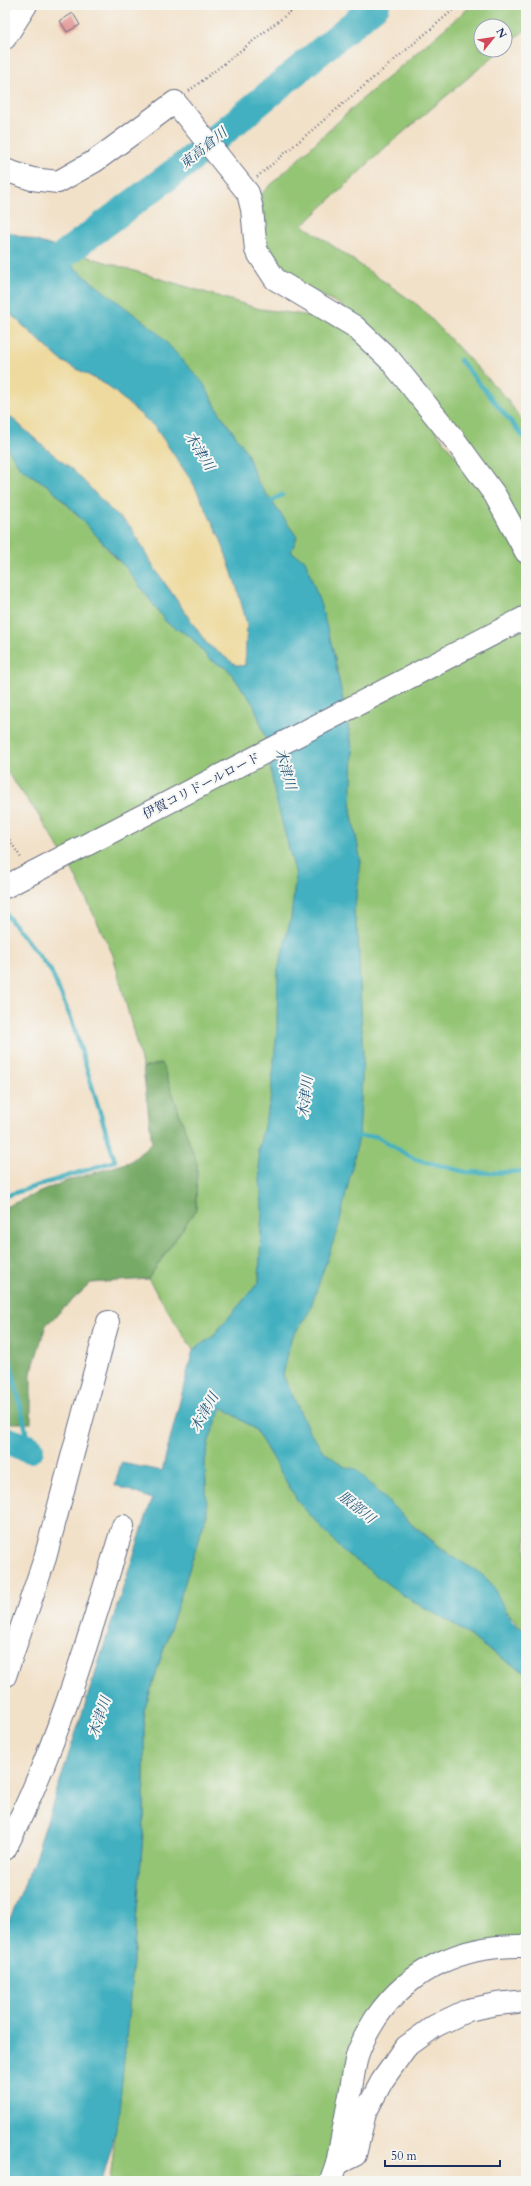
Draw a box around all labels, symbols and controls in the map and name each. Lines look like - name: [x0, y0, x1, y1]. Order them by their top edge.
- north arrow: [473, 18, 513, 58]
- text: N: [492, 25, 510, 42]
- water label: 東高倉川: [176, 122, 233, 173]
- water label: 木津川: [180, 428, 220, 476]
- water label: 木津川: [271, 746, 301, 794]
- street label: 伊賀コリドールロード: [140, 748, 263, 823]
- water label: 木津川: [294, 1073, 318, 1119]
- water label: 木津川: [186, 1388, 224, 1435]
- water label: 服部川: [334, 1487, 381, 1529]
- water label: 木津川: [84, 1692, 116, 1740]
- scale bar: [385, 2142, 500, 2168]
- text: 50 m: [391, 2148, 418, 2164]

